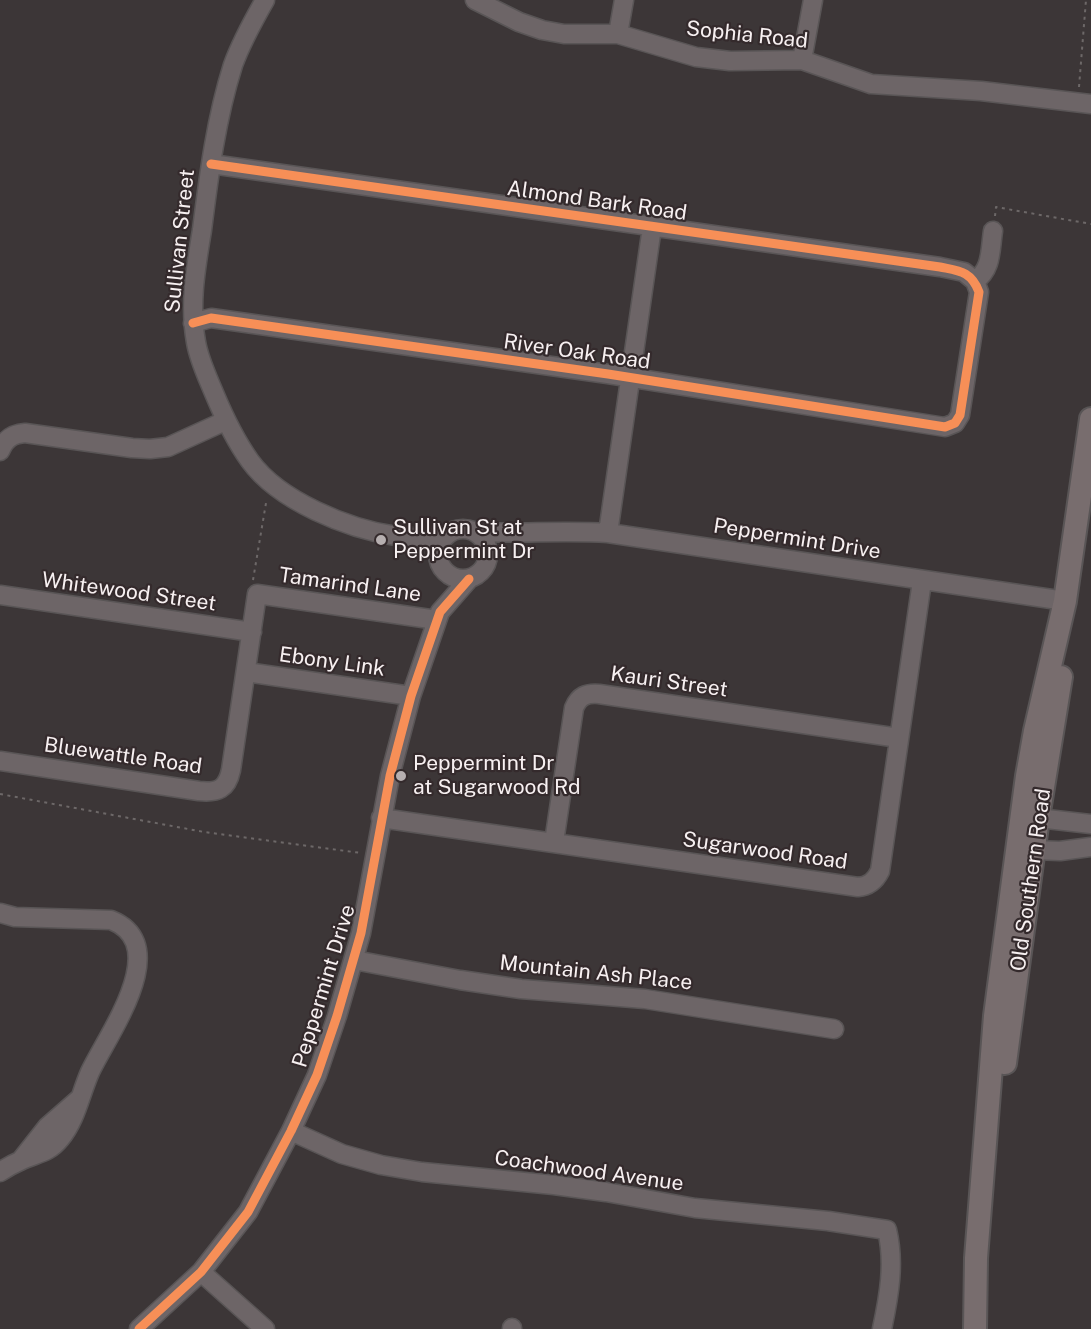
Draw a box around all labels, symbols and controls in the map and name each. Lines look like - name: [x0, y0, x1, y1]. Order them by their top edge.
- street label: Sophia Road: [685, 16, 809, 54]
- street label: Sullivan Street: [160, 168, 200, 314]
- street label: Almond Bark Road: [505, 176, 689, 226]
- street label: River Oak Road: [502, 329, 652, 375]
- street label: Peppermint Drive: [712, 513, 882, 565]
- place label: Sullivan St at Peppermint Dr: [393, 515, 534, 565]
- marker: Sullivan St at Peppermint Dr: [374, 533, 388, 547]
- street label: Tamarind Lane: [277, 563, 423, 607]
- street label: Whitewood Street: [40, 567, 218, 617]
- street label: Ebony Link: [277, 642, 387, 682]
- street label: Kauri Street: [609, 661, 729, 703]
- street label: Bluewattle Road: [42, 732, 204, 780]
- place label: Peppermint Dr at Sugarwood Rd: [413, 751, 580, 801]
- marker: Peppermint Dr at Sugarwood Rd: [394, 769, 408, 783]
- street label: Old Southern Road: [1006, 787, 1056, 973]
- street label: Sugarwood Road: [681, 827, 849, 875]
- street label: Peppermint Drive: [287, 902, 361, 1070]
- street label: Mountain Ash Place: [498, 950, 694, 996]
- street label: Coachwood Avenue: [493, 1145, 685, 1197]

